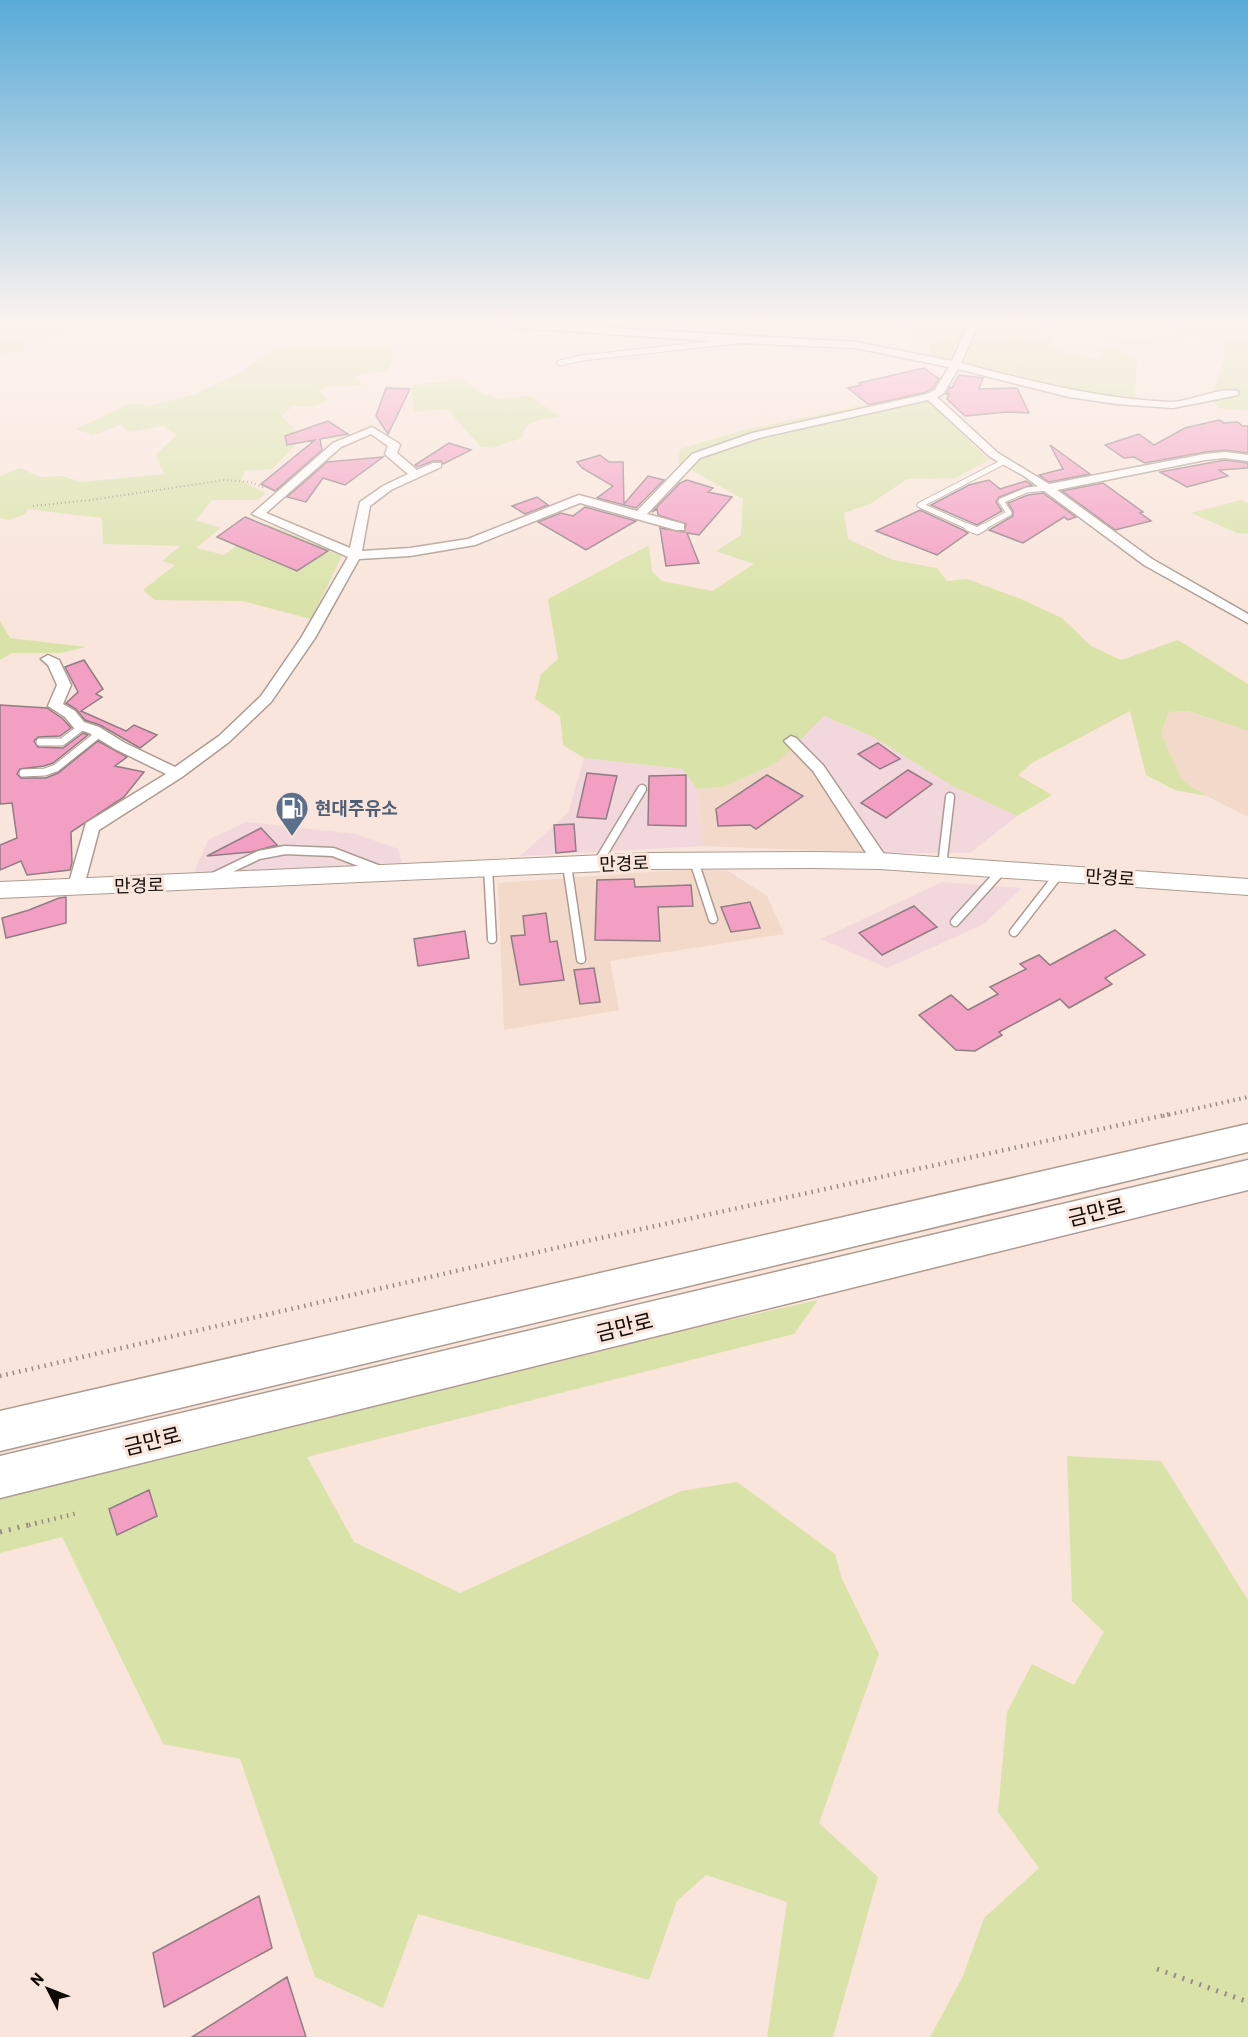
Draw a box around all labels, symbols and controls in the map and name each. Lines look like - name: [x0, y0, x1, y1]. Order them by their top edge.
- fuel station icon: 현대주유소: [274, 790, 310, 837]
- place label: 현대주유소: [315, 797, 398, 819]
- street label: 만경로: [599, 851, 649, 875]
- street label: 만경로: [1084, 864, 1136, 890]
- street label: 만경로: [114, 874, 164, 896]
- street label: 금만로: [1065, 1192, 1127, 1230]
- street label: 금만로: [593, 1307, 655, 1345]
- street label: 금만로: [121, 1421, 183, 1459]
- north arrow: [18, 1959, 78, 2019]
- text: N: [26, 1968, 47, 1989]

